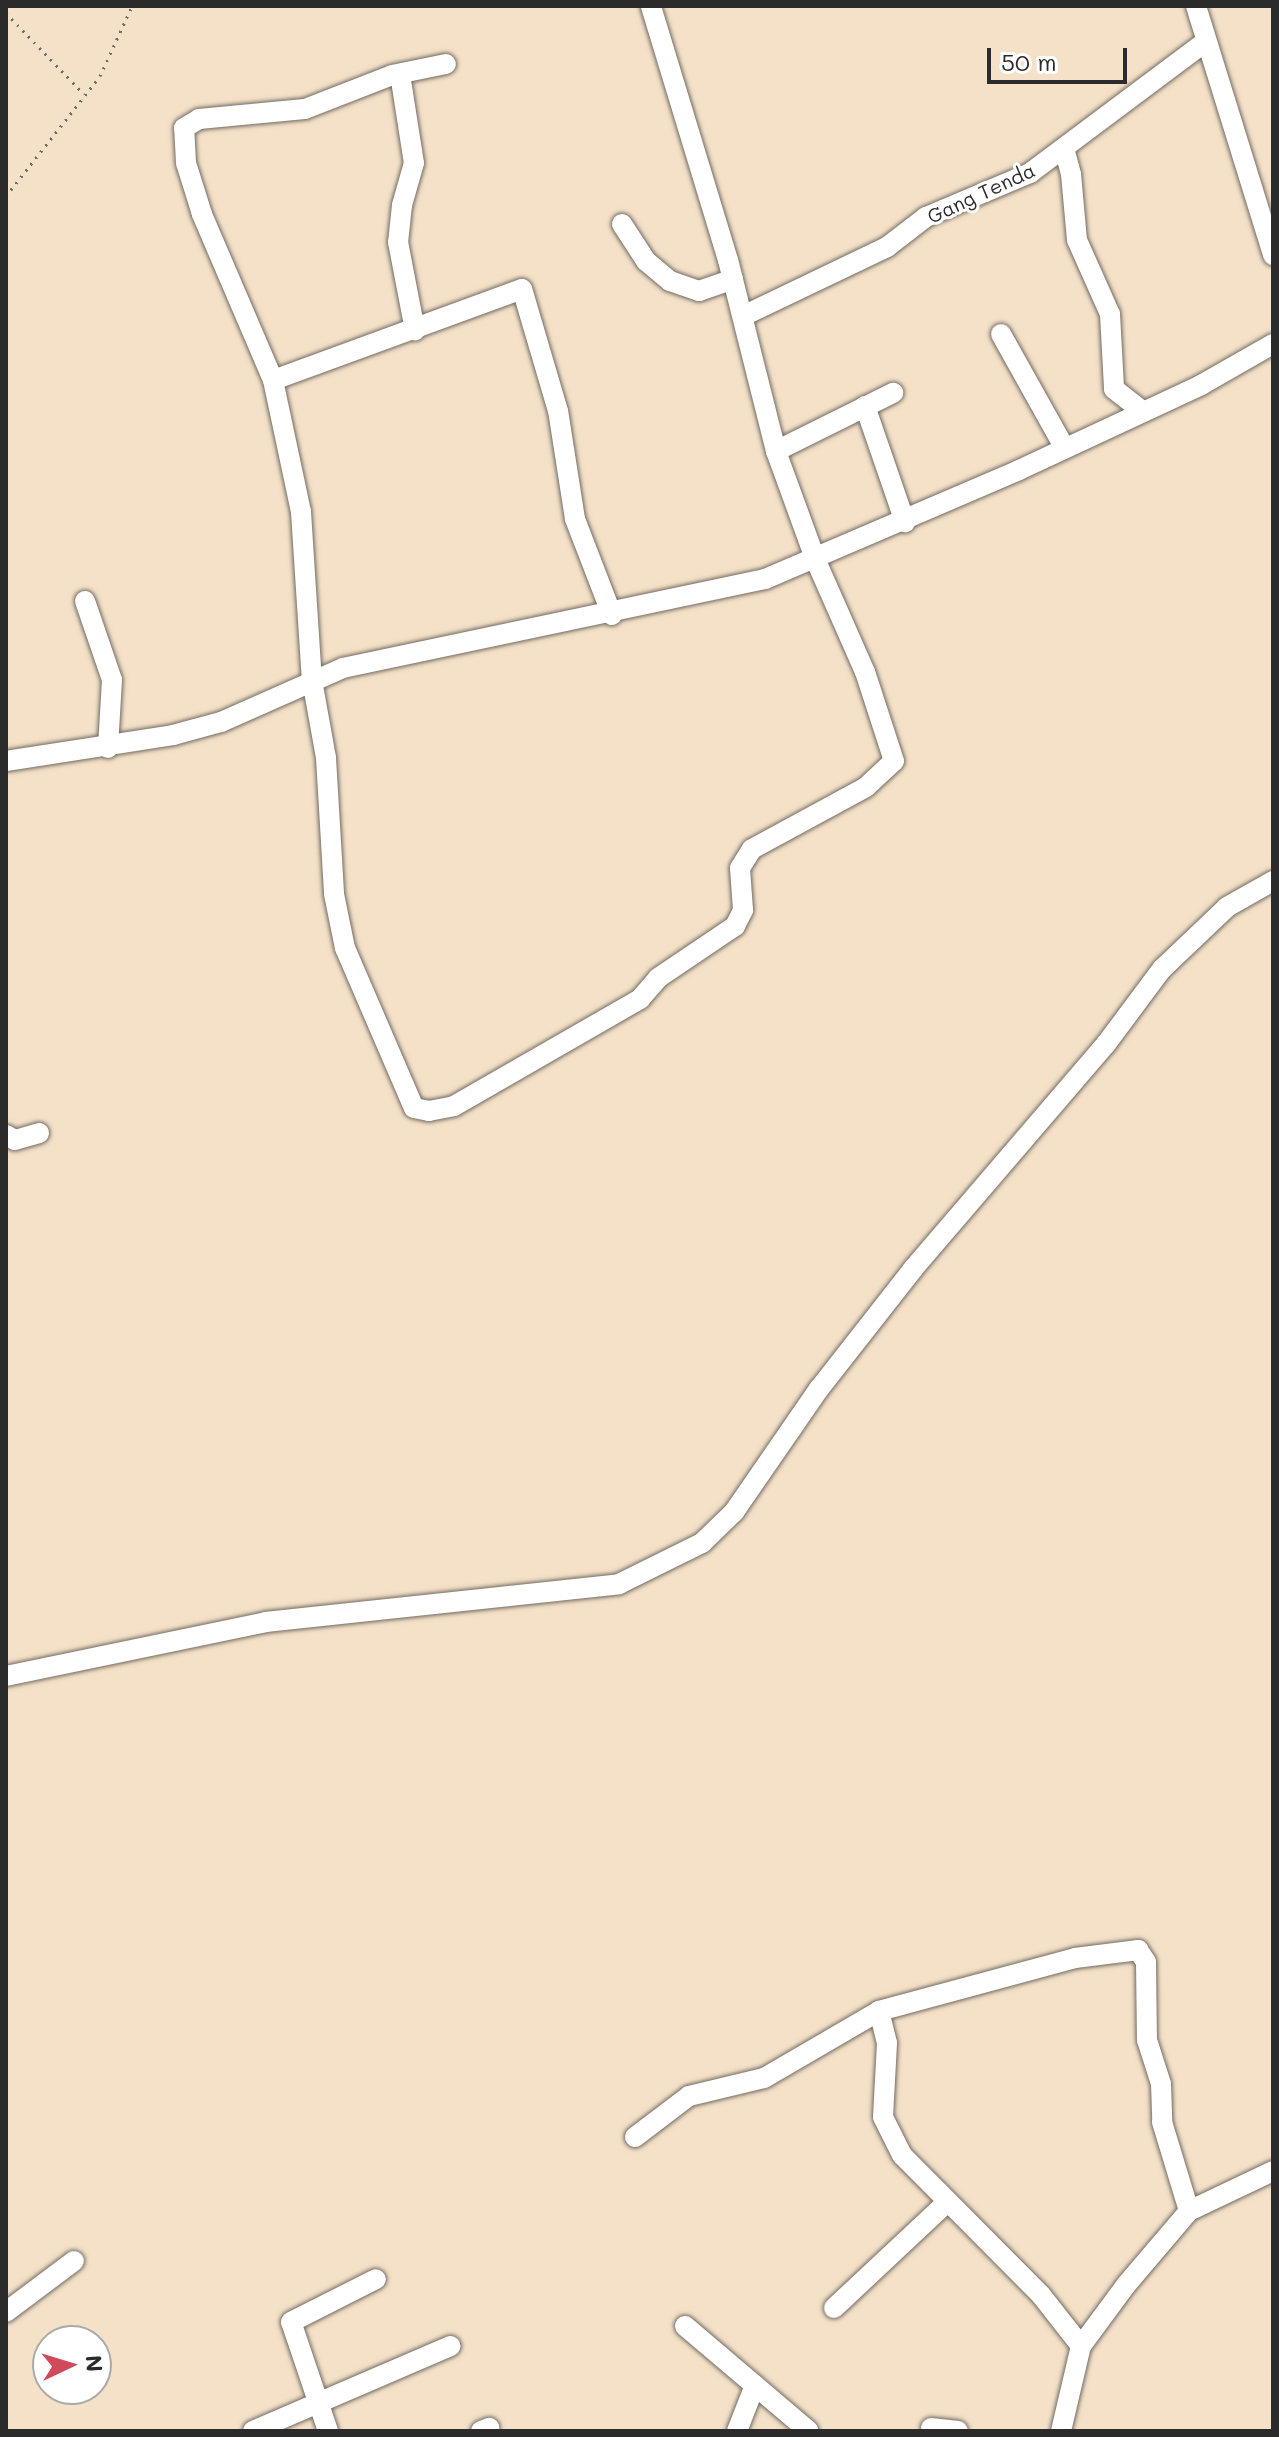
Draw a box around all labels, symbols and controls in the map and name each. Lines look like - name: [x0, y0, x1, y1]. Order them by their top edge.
- scale bar: [991, 32, 1131, 82]
- text: 50 m: [1001, 46, 1057, 77]
- street label: Gang Tenda: [923, 158, 1039, 228]
- north arrow: [32, 2325, 112, 2405]
- text: N: [79, 2354, 109, 2373]

